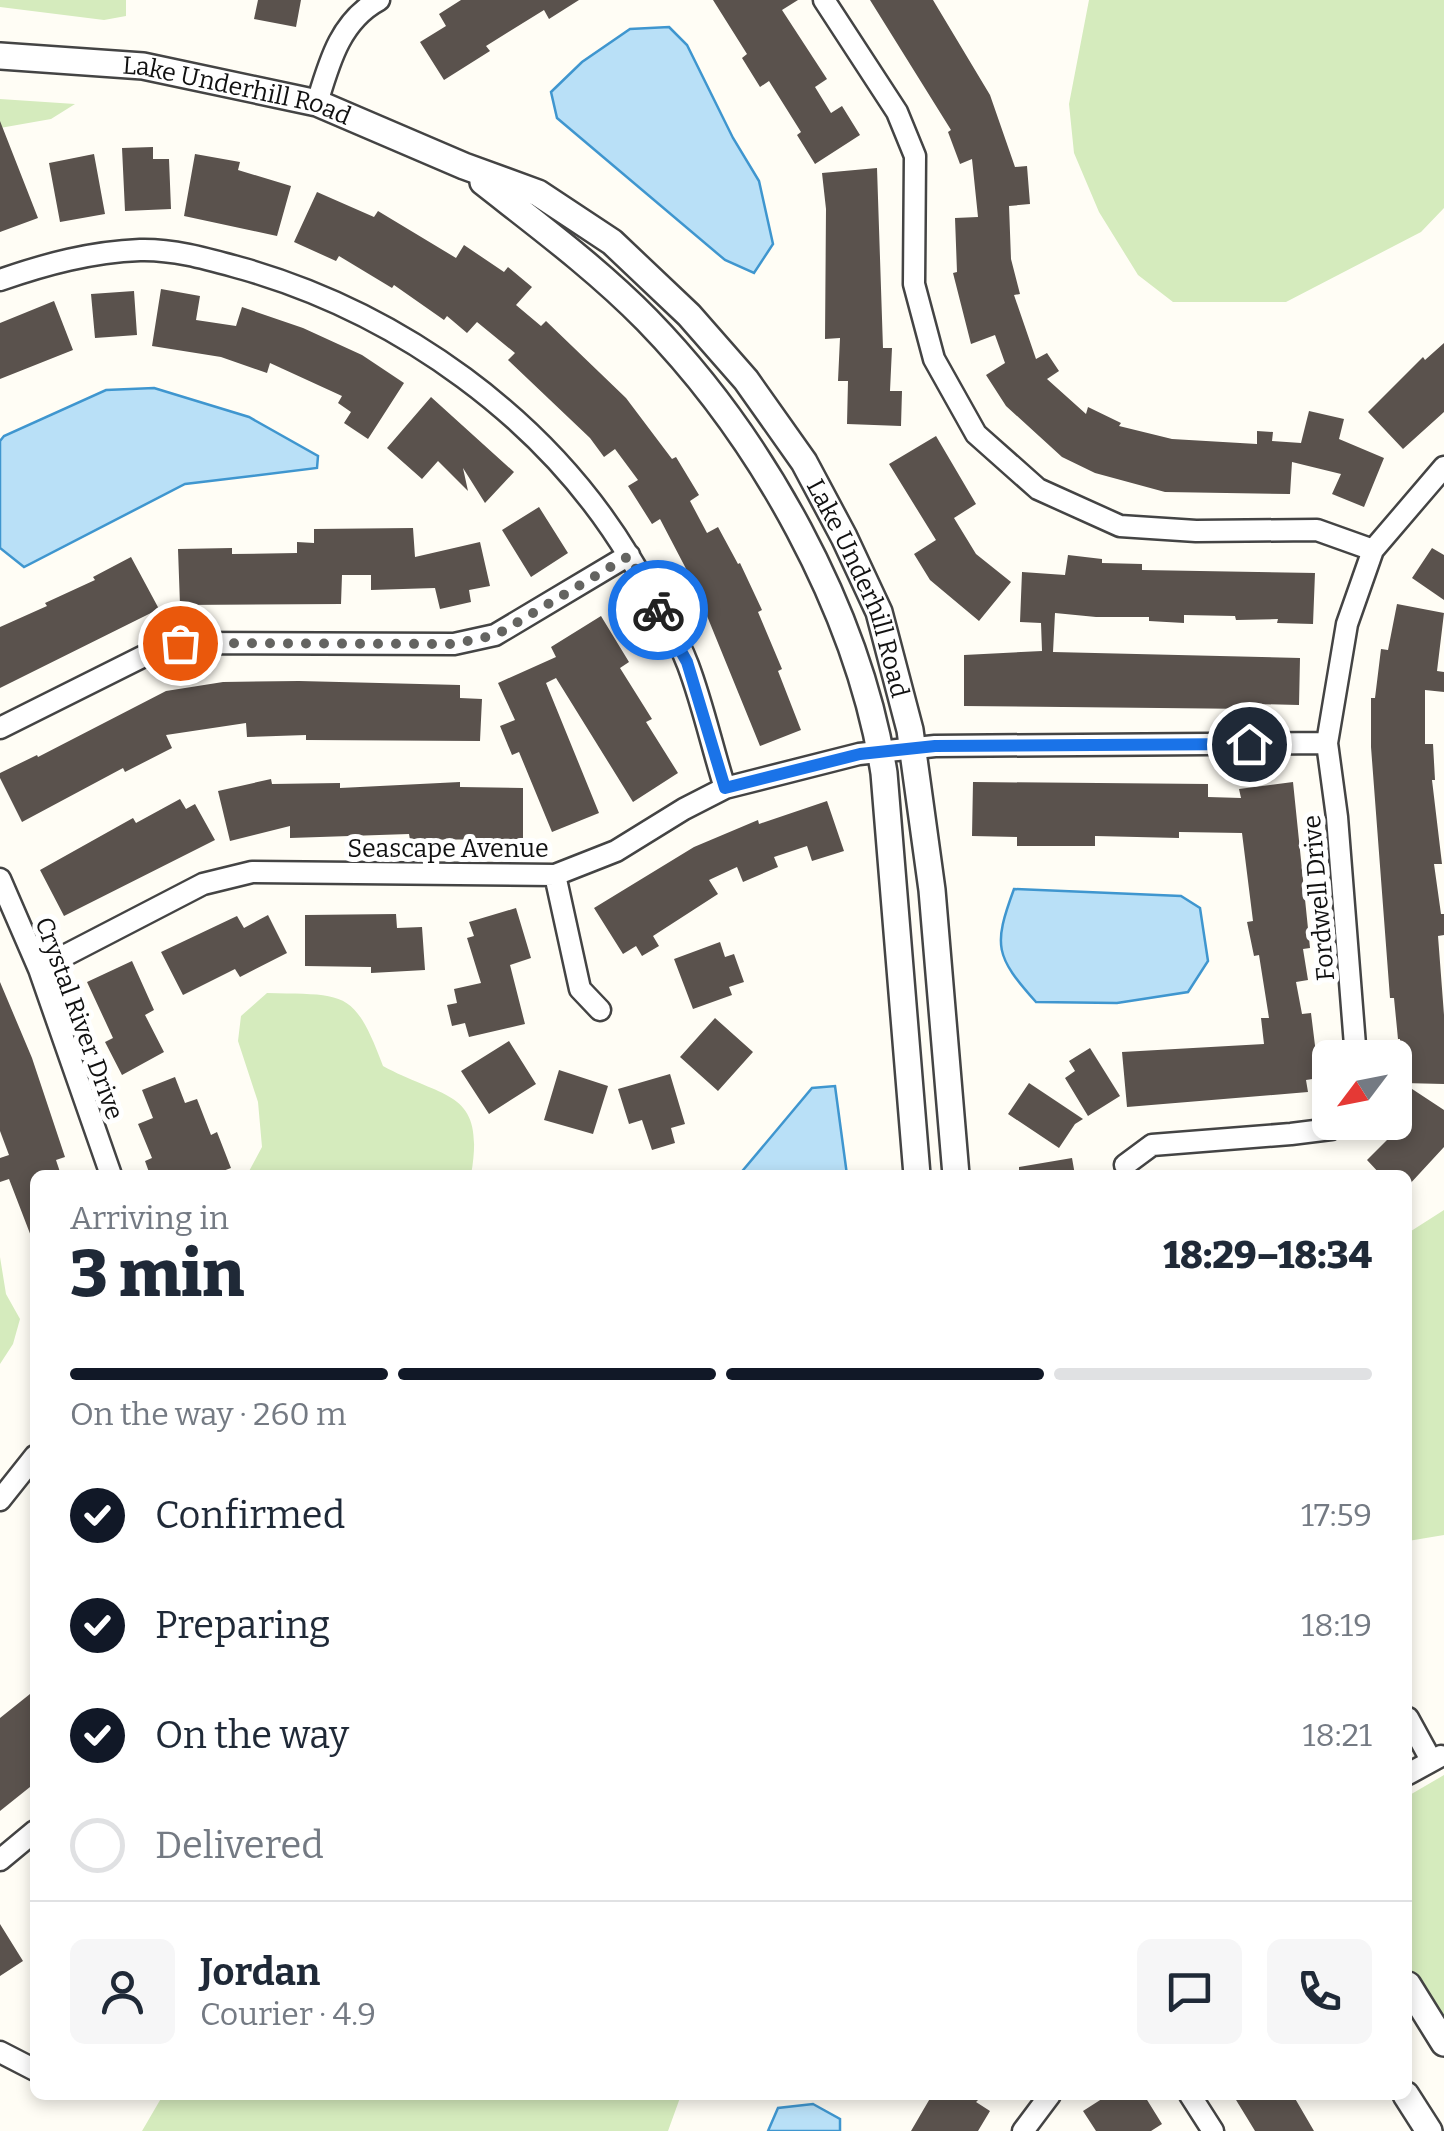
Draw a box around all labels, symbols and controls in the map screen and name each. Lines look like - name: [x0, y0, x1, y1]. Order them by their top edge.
- street label: Lake Underhill Road: [122, 51, 356, 132]
- street label: Lake Underhill Road: [800, 474, 915, 701]
- courier: [608, 560, 708, 660]
- icon: bike: [631, 583, 686, 638]
- pin: [138, 601, 223, 686]
- icon: bag: [153, 616, 208, 671]
- pin: [1207, 702, 1292, 787]
- icon: home: [1222, 717, 1277, 772]
- street label: Fordwell Drive: [1297, 814, 1341, 982]
- street label: Seascape Avenue: [347, 834, 549, 864]
- street label: Crystal River Drive: [29, 913, 130, 1124]
- north arrow: [1312, 1040, 1412, 1140]
- map controls: [1312, 1040, 1412, 1140]
- text: Arriving in: [70, 1199, 229, 1237]
- text: 18:29–18:34: [1163, 1232, 1372, 1278]
- text: 3 min: [70, 1235, 244, 1313]
- text: On the way · 260 m: [70, 1395, 347, 1433]
- icon: check: [70, 1488, 125, 1543]
- text: Confirmed: [155, 1492, 345, 1538]
- text: 17:59: [1301, 1496, 1372, 1534]
- icon: check: [70, 1598, 125, 1653]
- text: Preparing: [155, 1602, 330, 1648]
- text: 18:19: [1301, 1606, 1372, 1644]
- icon: check: [70, 1708, 125, 1763]
- text: On the way: [155, 1712, 349, 1758]
- text: 18:21: [1303, 1716, 1372, 1754]
- text: Delivered: [155, 1822, 324, 1868]
- button: person: [70, 1939, 175, 2044]
- button: chat: [1137, 1939, 1242, 2044]
- button: phone: [1267, 1939, 1372, 2044]
- text: Jordan: [200, 1949, 320, 1995]
- text: Courier · 4.9: [200, 1995, 376, 2033]

